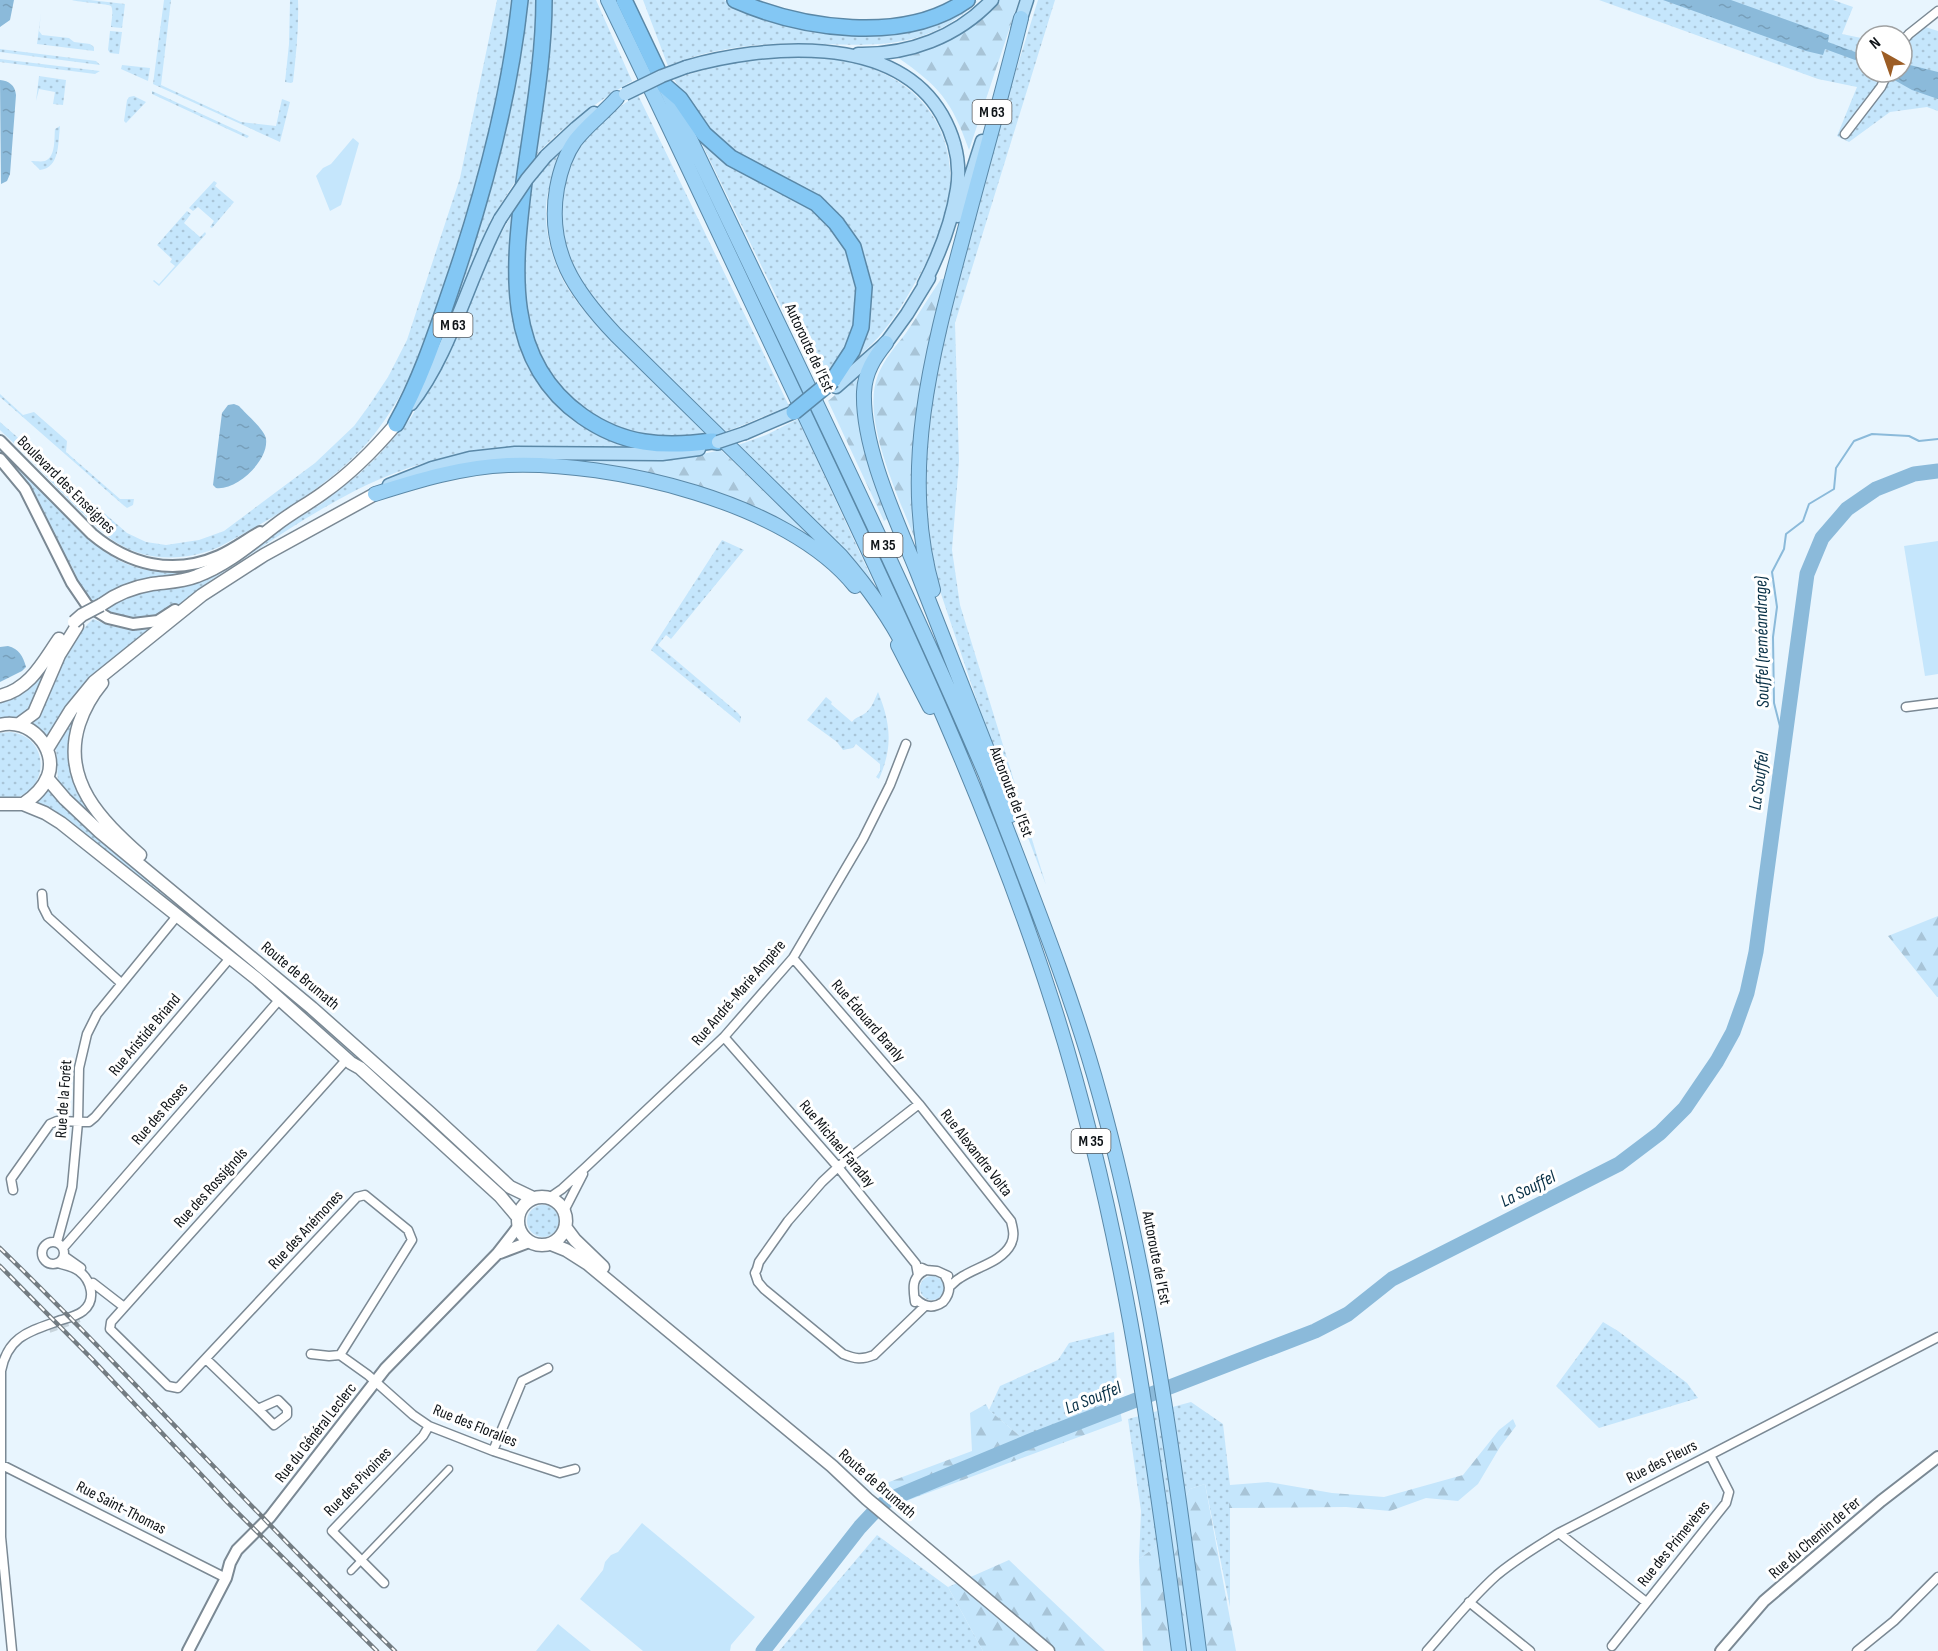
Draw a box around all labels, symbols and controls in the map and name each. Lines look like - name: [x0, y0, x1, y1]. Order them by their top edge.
- north arrow: [1854, 24, 1914, 84]
- text: N: [1866, 34, 1885, 54]
- road number: M 63: [972, 100, 1012, 124]
- street label: Autoroute de l’Est: [780, 300, 838, 395]
- road number: M 63: [434, 313, 472, 337]
- street label: Boulevard des Enseignes: [13, 432, 119, 538]
- road number: M 35: [864, 533, 902, 557]
- water label: Souffel (reméandrage): [1750, 576, 1774, 708]
- street label: Autoroute de l’Est: [985, 743, 1037, 840]
- water label: La Souffel: [1745, 750, 1774, 812]
- street label: Rue André-Marie Ampère: [688, 936, 790, 1050]
- street label: Route de Brumath: [257, 938, 343, 1014]
- street label: Rue Édouard Branly: [827, 976, 909, 1066]
- street label: Rue Aristide Briand: [105, 990, 185, 1080]
- street label: Rue de la Forêt: [52, 1059, 76, 1139]
- street label: Rue des Roses: [128, 1079, 192, 1149]
- street label: Rue Michael Faraday: [795, 1096, 879, 1192]
- street label: Rue Alexandre Volta: [936, 1106, 1016, 1200]
- road number: M 35: [1072, 1129, 1110, 1153]
- street label: Rue des Rossignols: [170, 1144, 252, 1232]
- water label: La Souffel: [1497, 1166, 1560, 1212]
- street label: Rue des Anémones: [265, 1186, 347, 1273]
- street label: Autoroute de l’Est: [1137, 1209, 1174, 1307]
- water label: La Souffel: [1062, 1377, 1125, 1419]
- street label: Rue du Général Leclerc: [271, 1379, 361, 1487]
- street label: Rue des Floralies: [430, 1401, 520, 1452]
- street label: Rue des Fleurs: [1624, 1436, 1701, 1488]
- street label: Rue des Pivoines: [320, 1443, 396, 1521]
- street label: Route de Brumath: [834, 1445, 920, 1523]
- street label: Rue Saint-Thomas: [73, 1477, 169, 1539]
- street label: Rue du Chemin de Fer: [1765, 1493, 1865, 1583]
- street label: Rue des Primevères: [1634, 1497, 1714, 1591]

